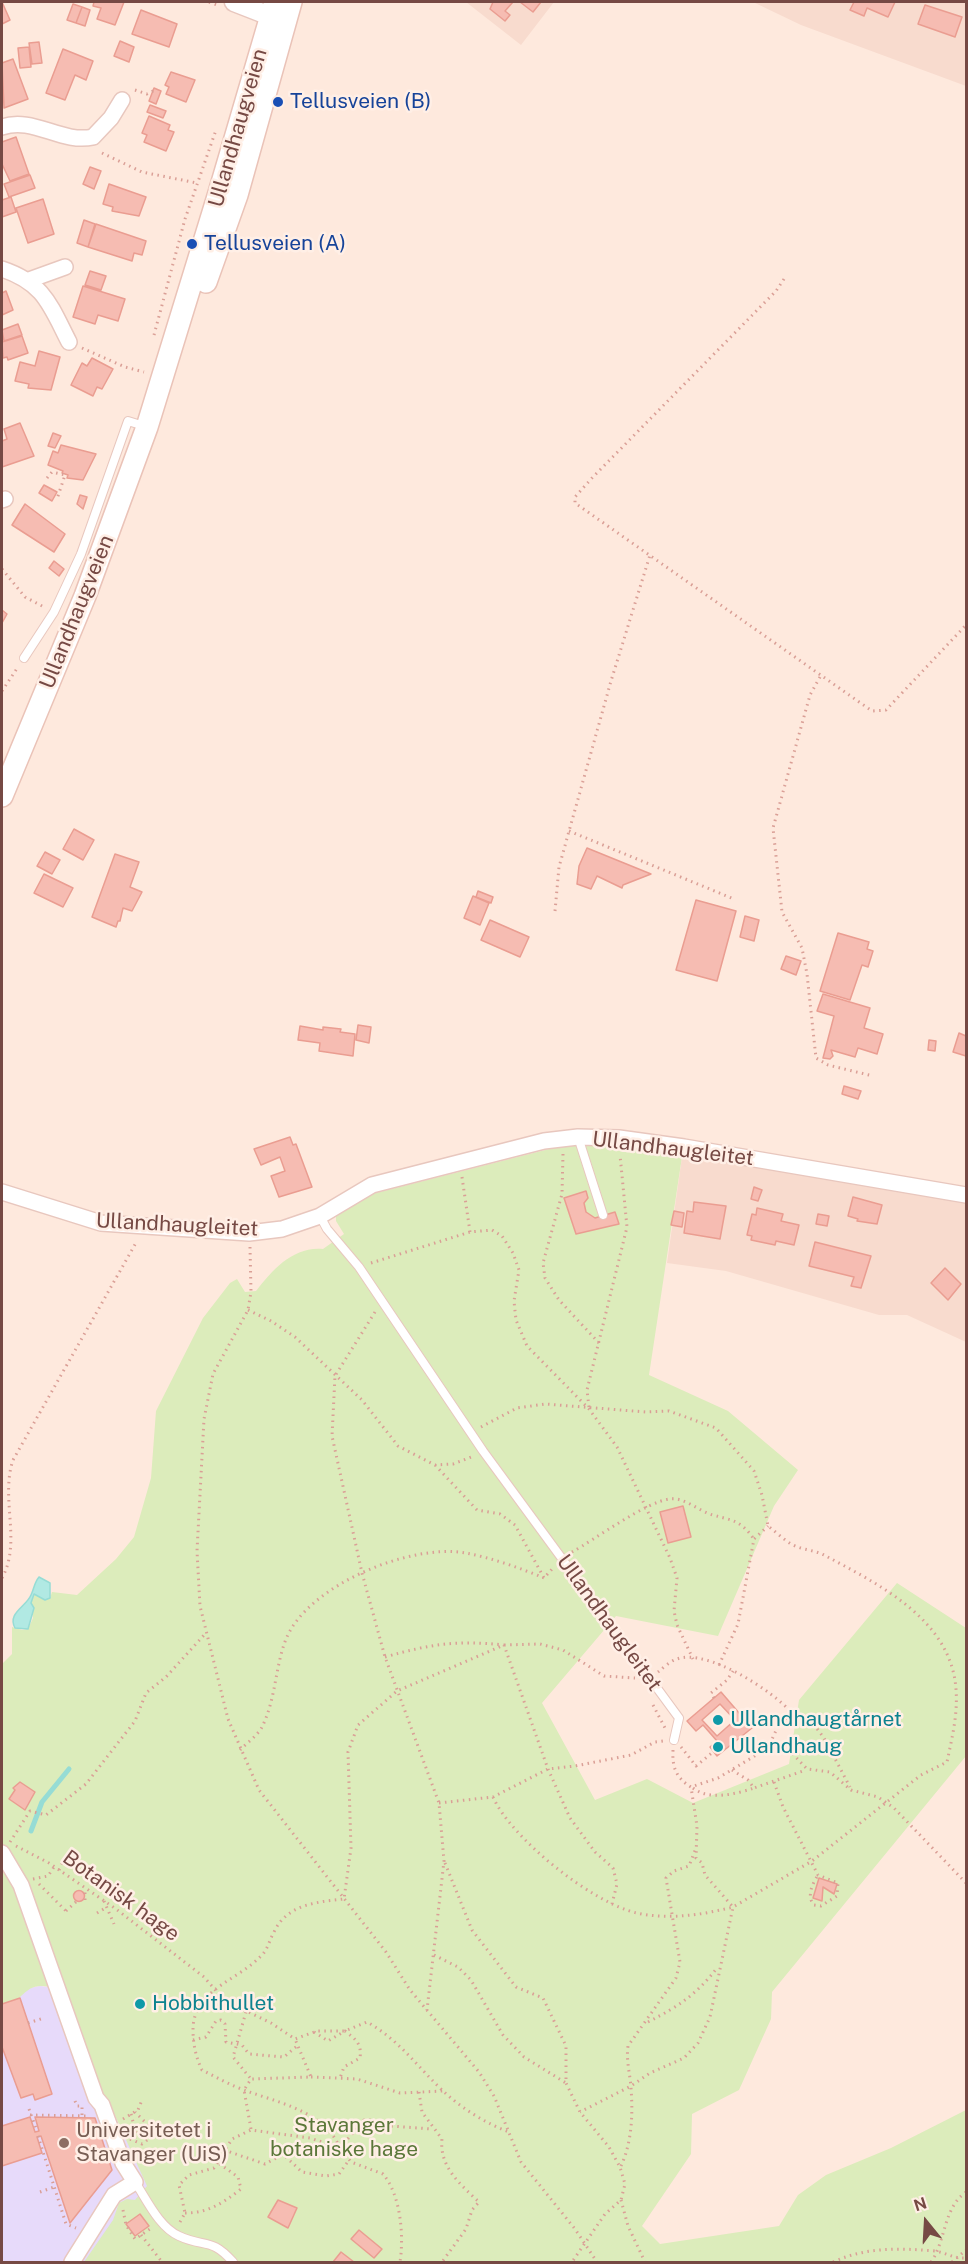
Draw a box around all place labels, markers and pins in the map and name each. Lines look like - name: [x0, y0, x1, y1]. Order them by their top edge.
- place label: Tellusveien (B): [290, 89, 431, 115]
- marker: Tellusveien (B): [271, 95, 285, 109]
- place label: Tellusveien (A): [204, 231, 346, 257]
- marker: Tellusveien (A): [185, 237, 199, 251]
- place label: Ullandhaugtårnet: [730, 1707, 902, 1733]
- marker: Ullandhaugtårnet: [711, 1713, 725, 1727]
- place label: Ullandhaug: [730, 1734, 842, 1760]
- marker: Ullandhaug: [711, 1740, 725, 1754]
- place label: Hobbithullet: [152, 1991, 274, 2017]
- marker: Hobbithullet: [133, 1997, 147, 2011]
- place label: Universitetet i Stavanger (UiS): [76, 2118, 228, 2168]
- marker: Universitetet i Stavanger (UiS): [57, 2136, 71, 2150]

